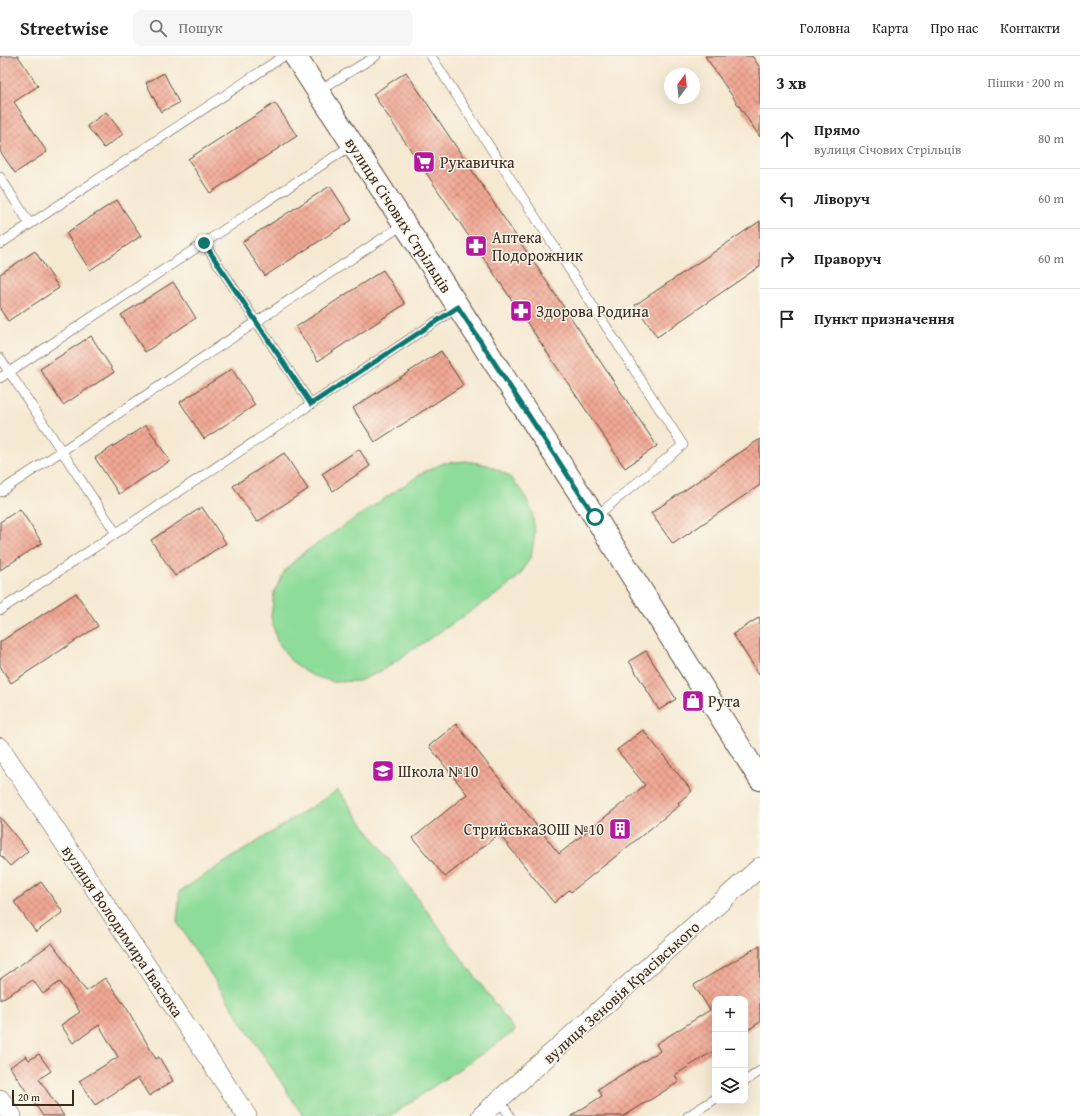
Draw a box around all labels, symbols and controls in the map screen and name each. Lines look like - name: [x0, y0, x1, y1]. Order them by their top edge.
- search box: [133, 10, 413, 46]
- text: Streetwise: [20, 14, 109, 42]
- icon: search: [147, 17, 169, 39]
- text: Пошук: [179, 17, 223, 38]
- text: Головна: [800, 18, 850, 38]
- text: Карта: [872, 18, 908, 38]
- text: Про нас: [930, 18, 978, 38]
- text: Контакти: [1000, 18, 1060, 38]
- north arrow: [664, 68, 700, 104]
- text: 3 хв: [776, 70, 806, 95]
- text: Пішки · 200 m: [987, 73, 1064, 92]
- text: Прямо: [814, 119, 860, 140]
- icon: ahead: [776, 128, 798, 150]
- text: 80 m: [1038, 129, 1064, 148]
- street label: вулиця Січових Стрільців: [340, 132, 459, 298]
- text: вулиця Січових Стрільців: [814, 140, 961, 159]
- supermarket icon: Рукавичка: [411, 149, 437, 175]
- place label: Рукавичка: [440, 150, 515, 174]
- icon: left: [776, 188, 798, 210]
- text: Ліворуч: [814, 188, 870, 209]
- text: 60 m: [1038, 189, 1064, 208]
- place label: Аптека Подорожник: [492, 225, 584, 267]
- pharmacy icon: Аптека Подорожник: [463, 233, 489, 259]
- route end: [195, 234, 213, 252]
- icon: right: [776, 248, 798, 270]
- text: Праворуч: [814, 248, 881, 269]
- text: 60 m: [1038, 249, 1064, 268]
- pharmacy icon: Здорова Родина: [508, 298, 534, 324]
- place label: Здорова Родина: [536, 299, 649, 323]
- icon: arrive: [776, 308, 798, 330]
- text: Пункт призначення: [814, 308, 955, 329]
- route start: [586, 508, 604, 526]
- shop icon: Рута: [680, 688, 706, 714]
- place label: Рута: [708, 689, 740, 713]
- school or university icon: Школа №10: [370, 758, 396, 784]
- place label: Школа №10: [398, 759, 479, 783]
- building icon: СтрийськаЗОШ №10: [607, 816, 633, 842]
- place label: СтрийськаЗОШ №10: [464, 817, 604, 841]
- street label: вулиця Володимира Івасюка: [56, 840, 190, 1022]
- street label: вулиця Зеновія Красівського: [537, 915, 705, 1069]
- map controls: [712, 996, 748, 1104]
- button: +: [712, 996, 748, 1032]
- button: −: [712, 1032, 748, 1068]
- button: layers: [712, 1068, 748, 1104]
- scale bar: [12, 1088, 74, 1107]
- text: 20 m: [18, 1089, 40, 1105]

